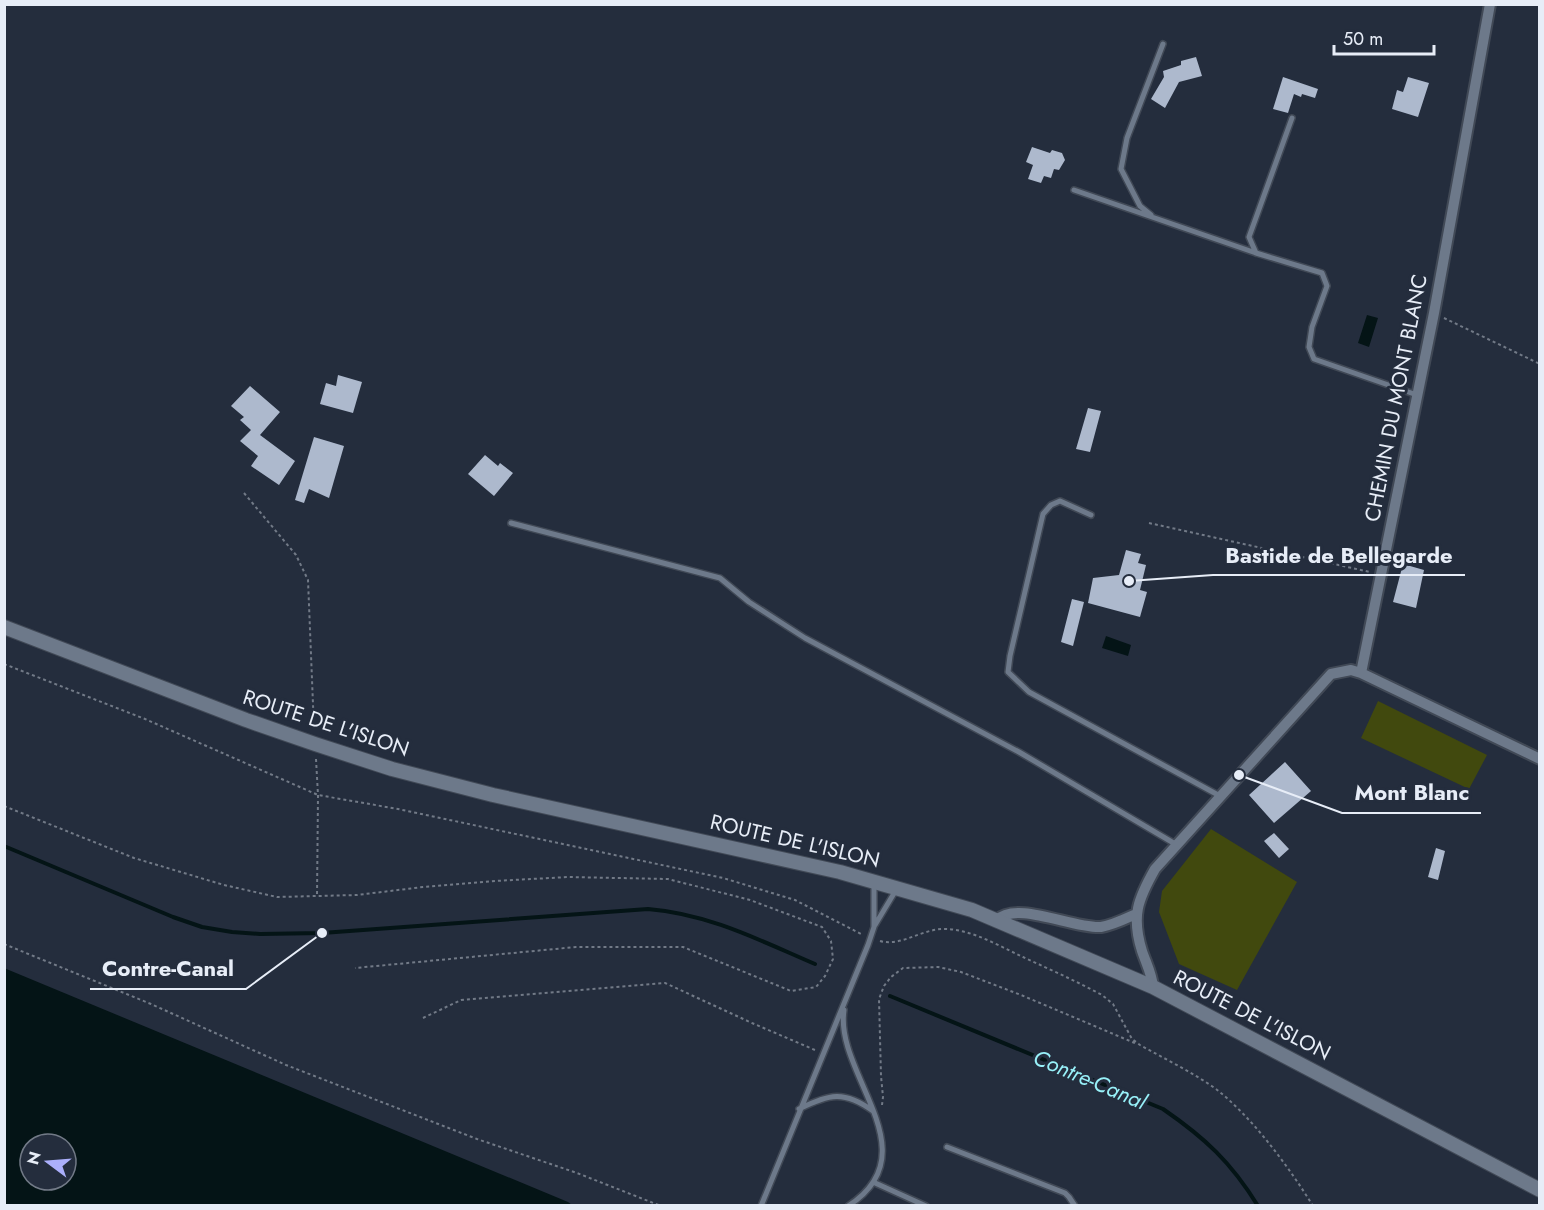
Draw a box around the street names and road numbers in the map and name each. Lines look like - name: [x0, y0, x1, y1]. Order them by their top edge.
- street label: CHEMIN DU MONT BLANC: [1357, 272, 1435, 524]
- street label: ROUTE DE L'ISLON: [239, 682, 413, 764]
- street label: ROUTE DE L'ISLON: [707, 807, 883, 875]
- street label: ROUTE DE L'ISLON: [1168, 962, 1336, 1068]

